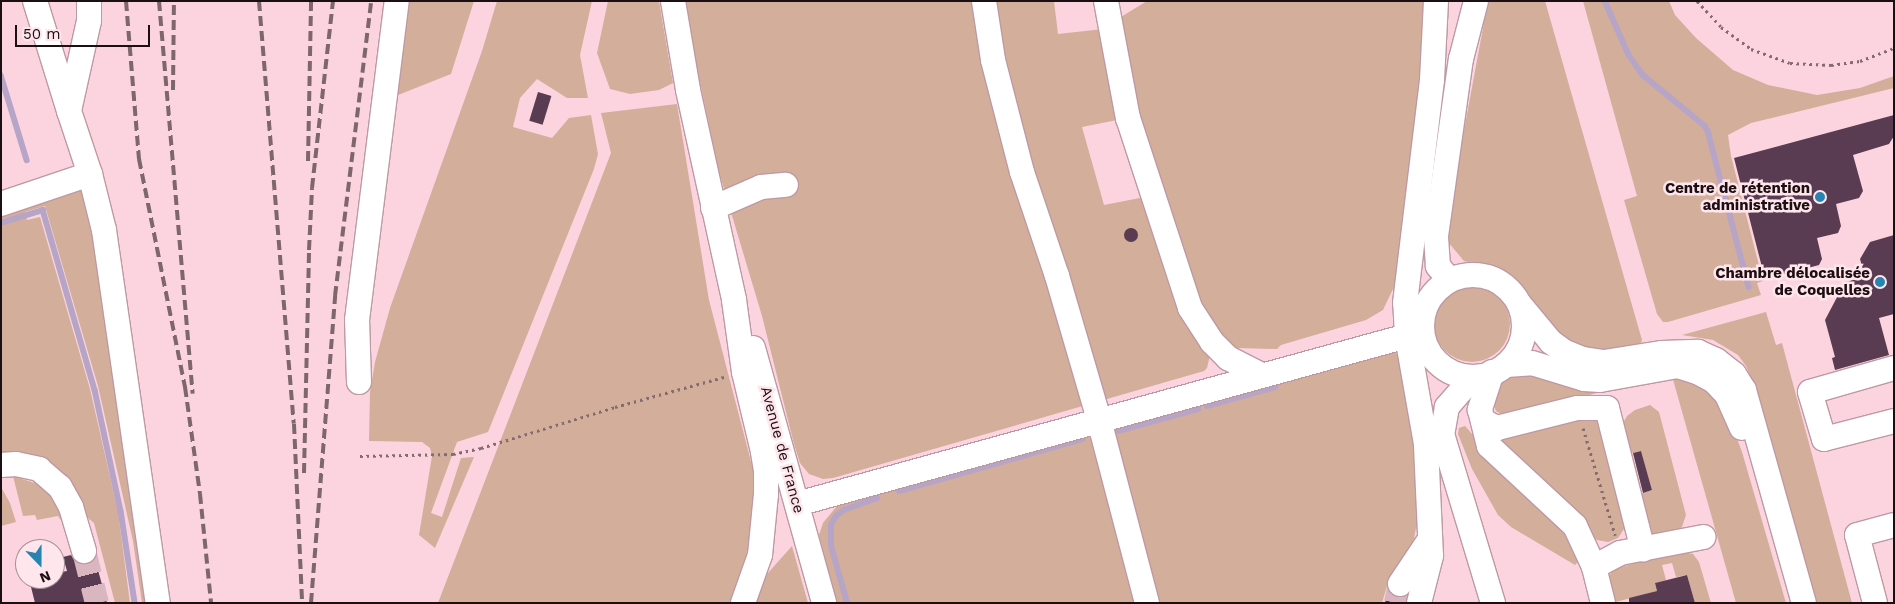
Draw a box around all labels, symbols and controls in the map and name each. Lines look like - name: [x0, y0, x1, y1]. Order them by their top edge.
- scale bar: [18, 15, 152, 47]
- text: 50 m: [23, 25, 60, 43]
- place label: Centre de rétention administrative: [1665, 179, 1810, 214]
- marker: Centre de rétention administrative: [1814, 191, 1826, 203]
- place label: Chambre délocalisée de Coquelles: [1715, 264, 1870, 299]
- marker: Chambre délocalisée de Coquelles: [1874, 276, 1886, 288]
- street label: Avenue de France: [756, 385, 808, 515]
- north arrow: [15, 539, 65, 589]
- text: N: [37, 568, 53, 586]

